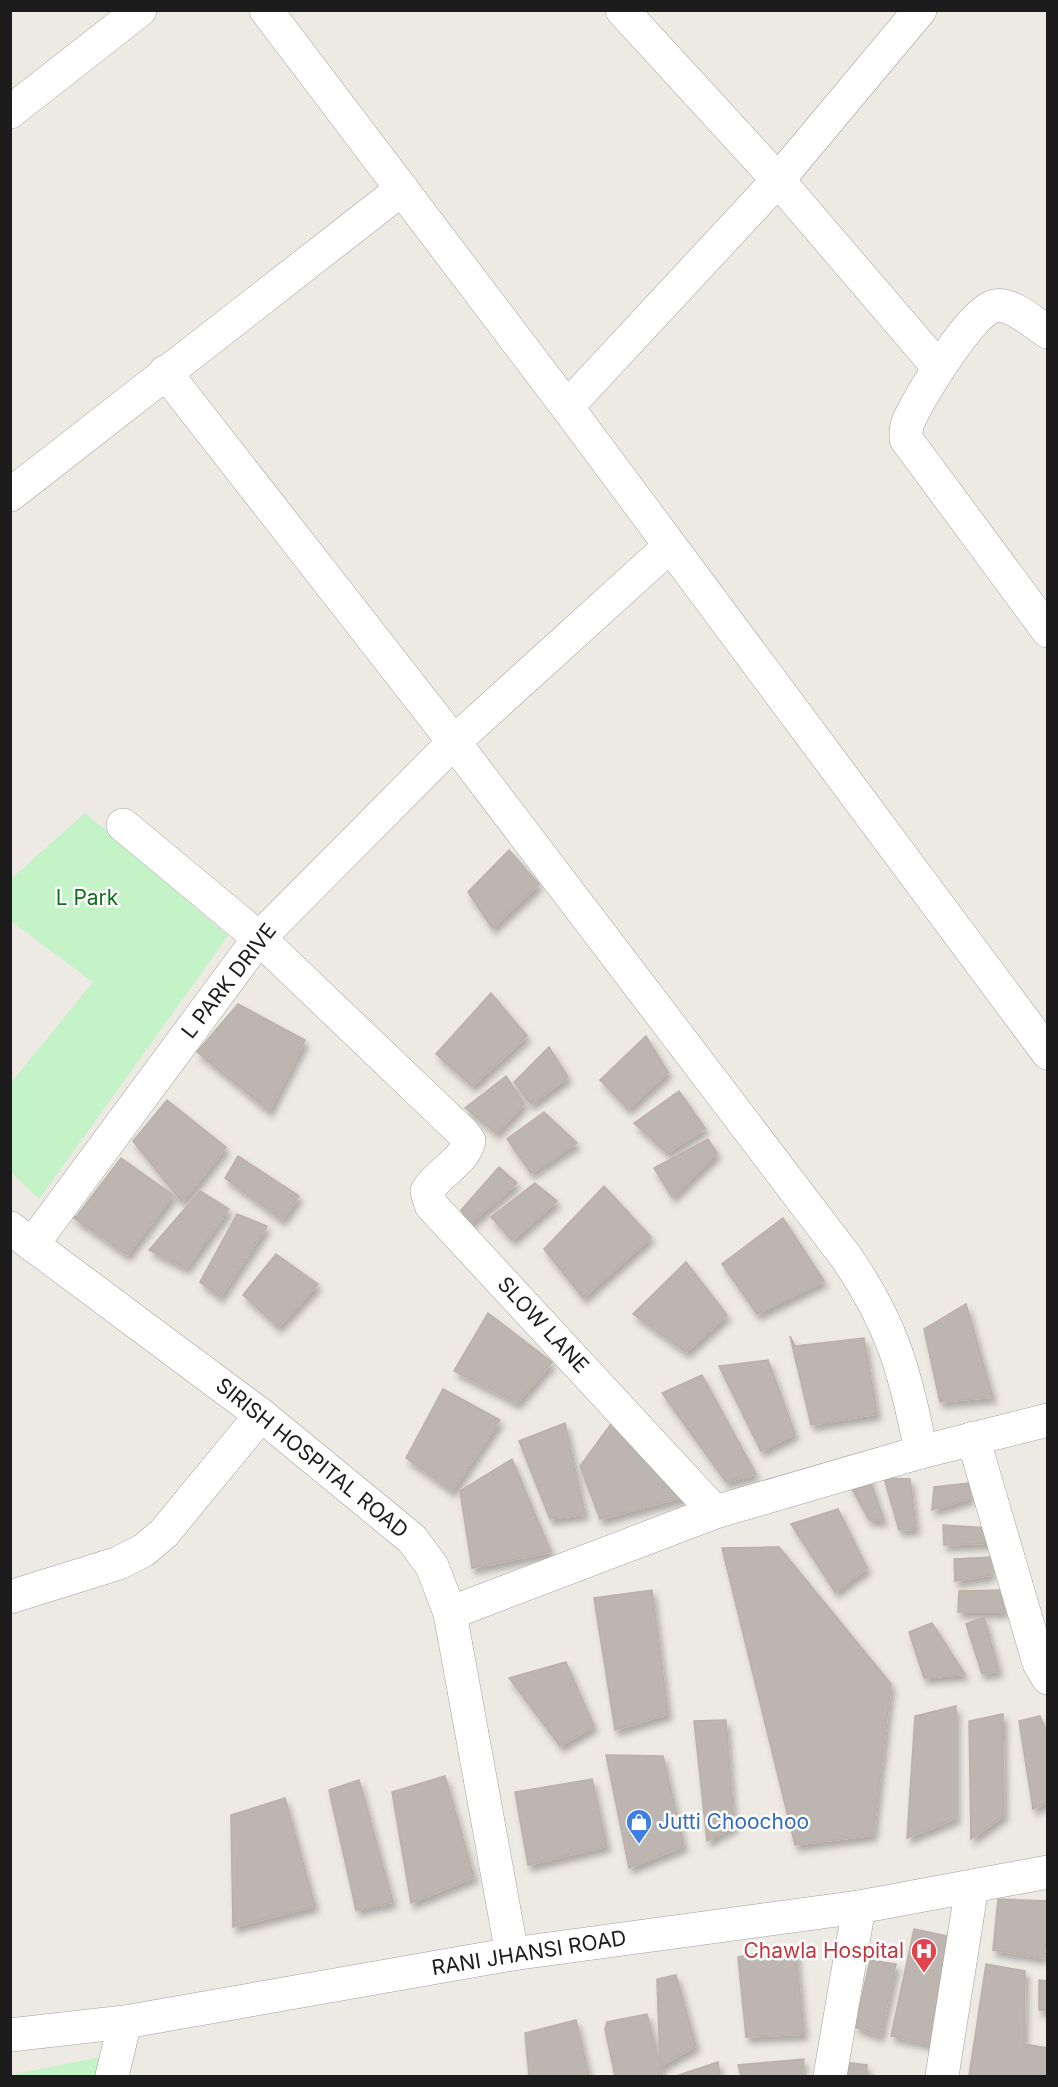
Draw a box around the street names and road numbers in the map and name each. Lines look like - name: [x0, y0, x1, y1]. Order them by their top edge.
- street label: L PARK DRIVE: [176, 918, 281, 1043]
- street label: SLOW LANE: [493, 1271, 594, 1378]
- street label: SIRISH HOSPITAL ROAD: [211, 1372, 413, 1543]
- street label: RANI JHANSI ROAD: [430, 1925, 628, 1980]

